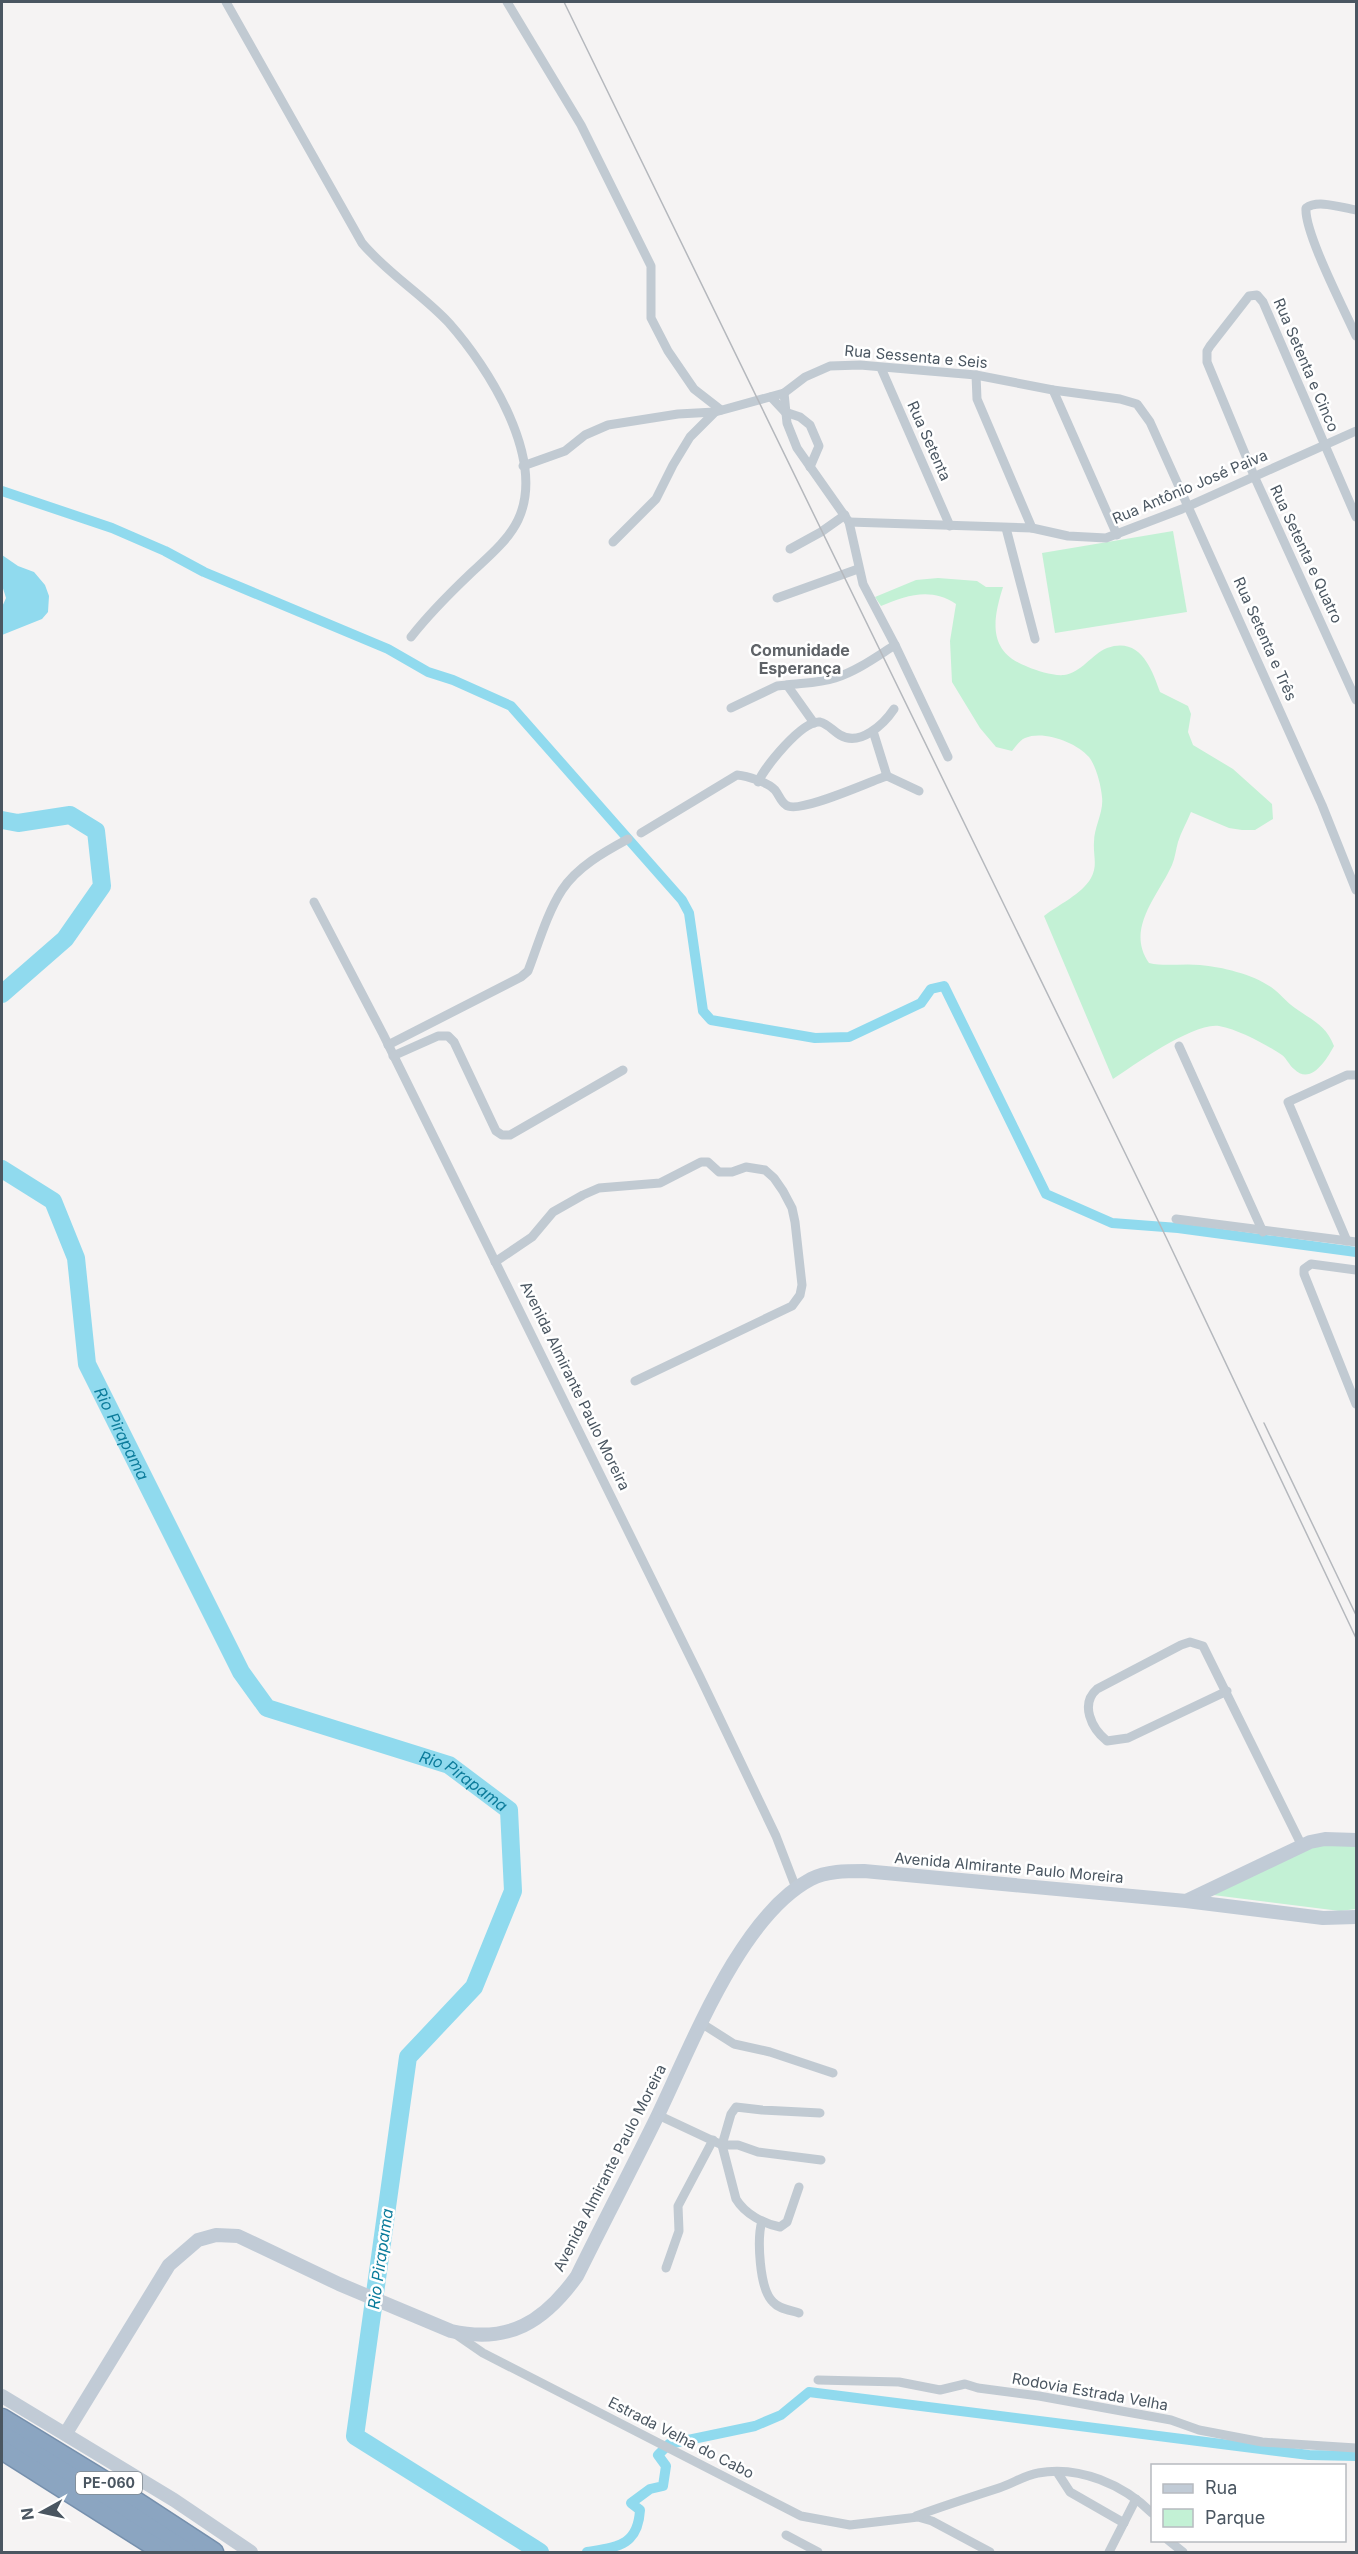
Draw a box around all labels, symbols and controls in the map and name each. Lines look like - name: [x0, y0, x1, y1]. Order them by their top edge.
- street label: Rua Setenta e Cinco: [1270, 295, 1343, 435]
- street label: Rua Sessenta e Seis: [844, 341, 988, 372]
- street label: Rua Setenta: [903, 398, 955, 484]
- street label: Rua Antônio José Paiva: [1109, 445, 1270, 528]
- street label: Rua Setenta e Quatro: [1266, 482, 1347, 626]
- street label: Rua Setenta e Três: [1230, 574, 1301, 704]
- district label: Comunidade Esperança: [750, 640, 850, 678]
- street label: Avenida Almirante Paulo Moreira: [516, 1278, 634, 1493]
- water label: Rio Pirapama: [90, 1384, 153, 1484]
- water label: Rio Pirapama: [417, 1746, 512, 1816]
- street label: Avenida Almirante Paulo Moreira: [894, 1848, 1124, 1887]
- street label: Avenida Almirante Paulo Moreira: [549, 2061, 670, 2275]
- water label: Rio Pirapama: [363, 2207, 397, 2311]
- street label: Rodovia Estrada Velha: [1011, 2368, 1170, 2415]
- street label: Estrada Velha do Cabo: [605, 2393, 757, 2483]
- legend: [1151, 2464, 1346, 2542]
- road number: PE-060: [76, 2472, 142, 2494]
- text: Rua: [1205, 2477, 1237, 2498]
- north arrow: [12, 2482, 72, 2542]
- text: N: [16, 2507, 38, 2522]
- text: Parque: [1205, 2507, 1265, 2528]

